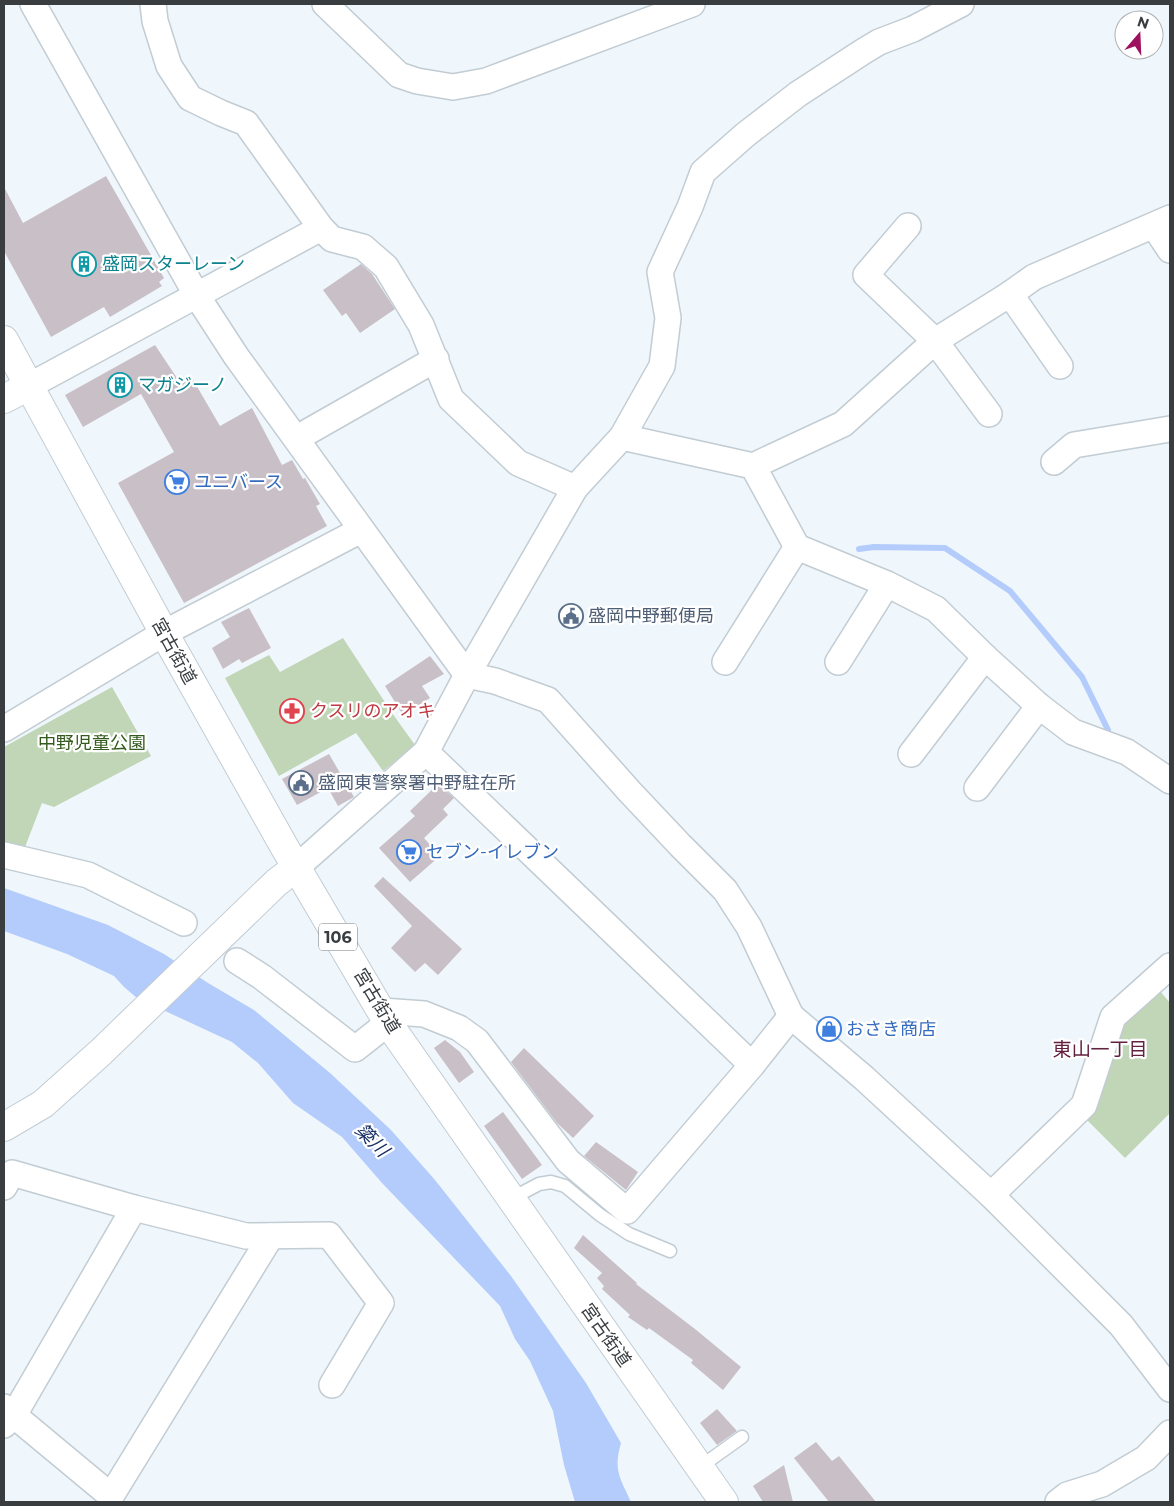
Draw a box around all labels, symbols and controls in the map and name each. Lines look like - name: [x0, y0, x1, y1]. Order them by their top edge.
- north arrow: [1114, 10, 1164, 60]
- text: N: [1135, 12, 1152, 33]
- building icon: 盛岡スターレーン: [71, 251, 97, 277]
- place label: 盛岡スターレーン: [102, 253, 245, 275]
- building icon: マガジーノ: [107, 372, 133, 398]
- place label: マガジーノ: [138, 374, 227, 396]
- supermarket icon: ユニバース: [164, 469, 190, 495]
- place label: ユニバース: [194, 471, 283, 493]
- public building icon: 盛岡中野郵便局: [558, 603, 584, 629]
- place label: 盛岡中野郵便局: [588, 605, 714, 627]
- street label: 宮古街道: [147, 614, 201, 688]
- pharmacy icon: クスリのアオキ: [279, 698, 305, 724]
- place label: クスリのアオキ: [310, 700, 435, 722]
- park label: 中野児童公園: [38, 732, 146, 754]
- public building icon: 盛岡東警察署中野駐在所: [288, 770, 314, 796]
- place label: 盛岡東警察署中野駐在所: [318, 772, 516, 794]
- supermarket icon: セブン-イレブン: [396, 839, 422, 865]
- place label: セブン-イレブン: [426, 841, 559, 863]
- road number: 106: [319, 924, 357, 950]
- street label: 宮古街道: [349, 964, 405, 1038]
- shop icon: おさき商店: [816, 1016, 842, 1042]
- place label: おさき商店: [846, 1018, 936, 1040]
- district label: 東山一丁目: [1052, 1038, 1148, 1061]
- water label: 簗川: [350, 1118, 395, 1163]
- street label: 宮古街道: [576, 1299, 636, 1371]

